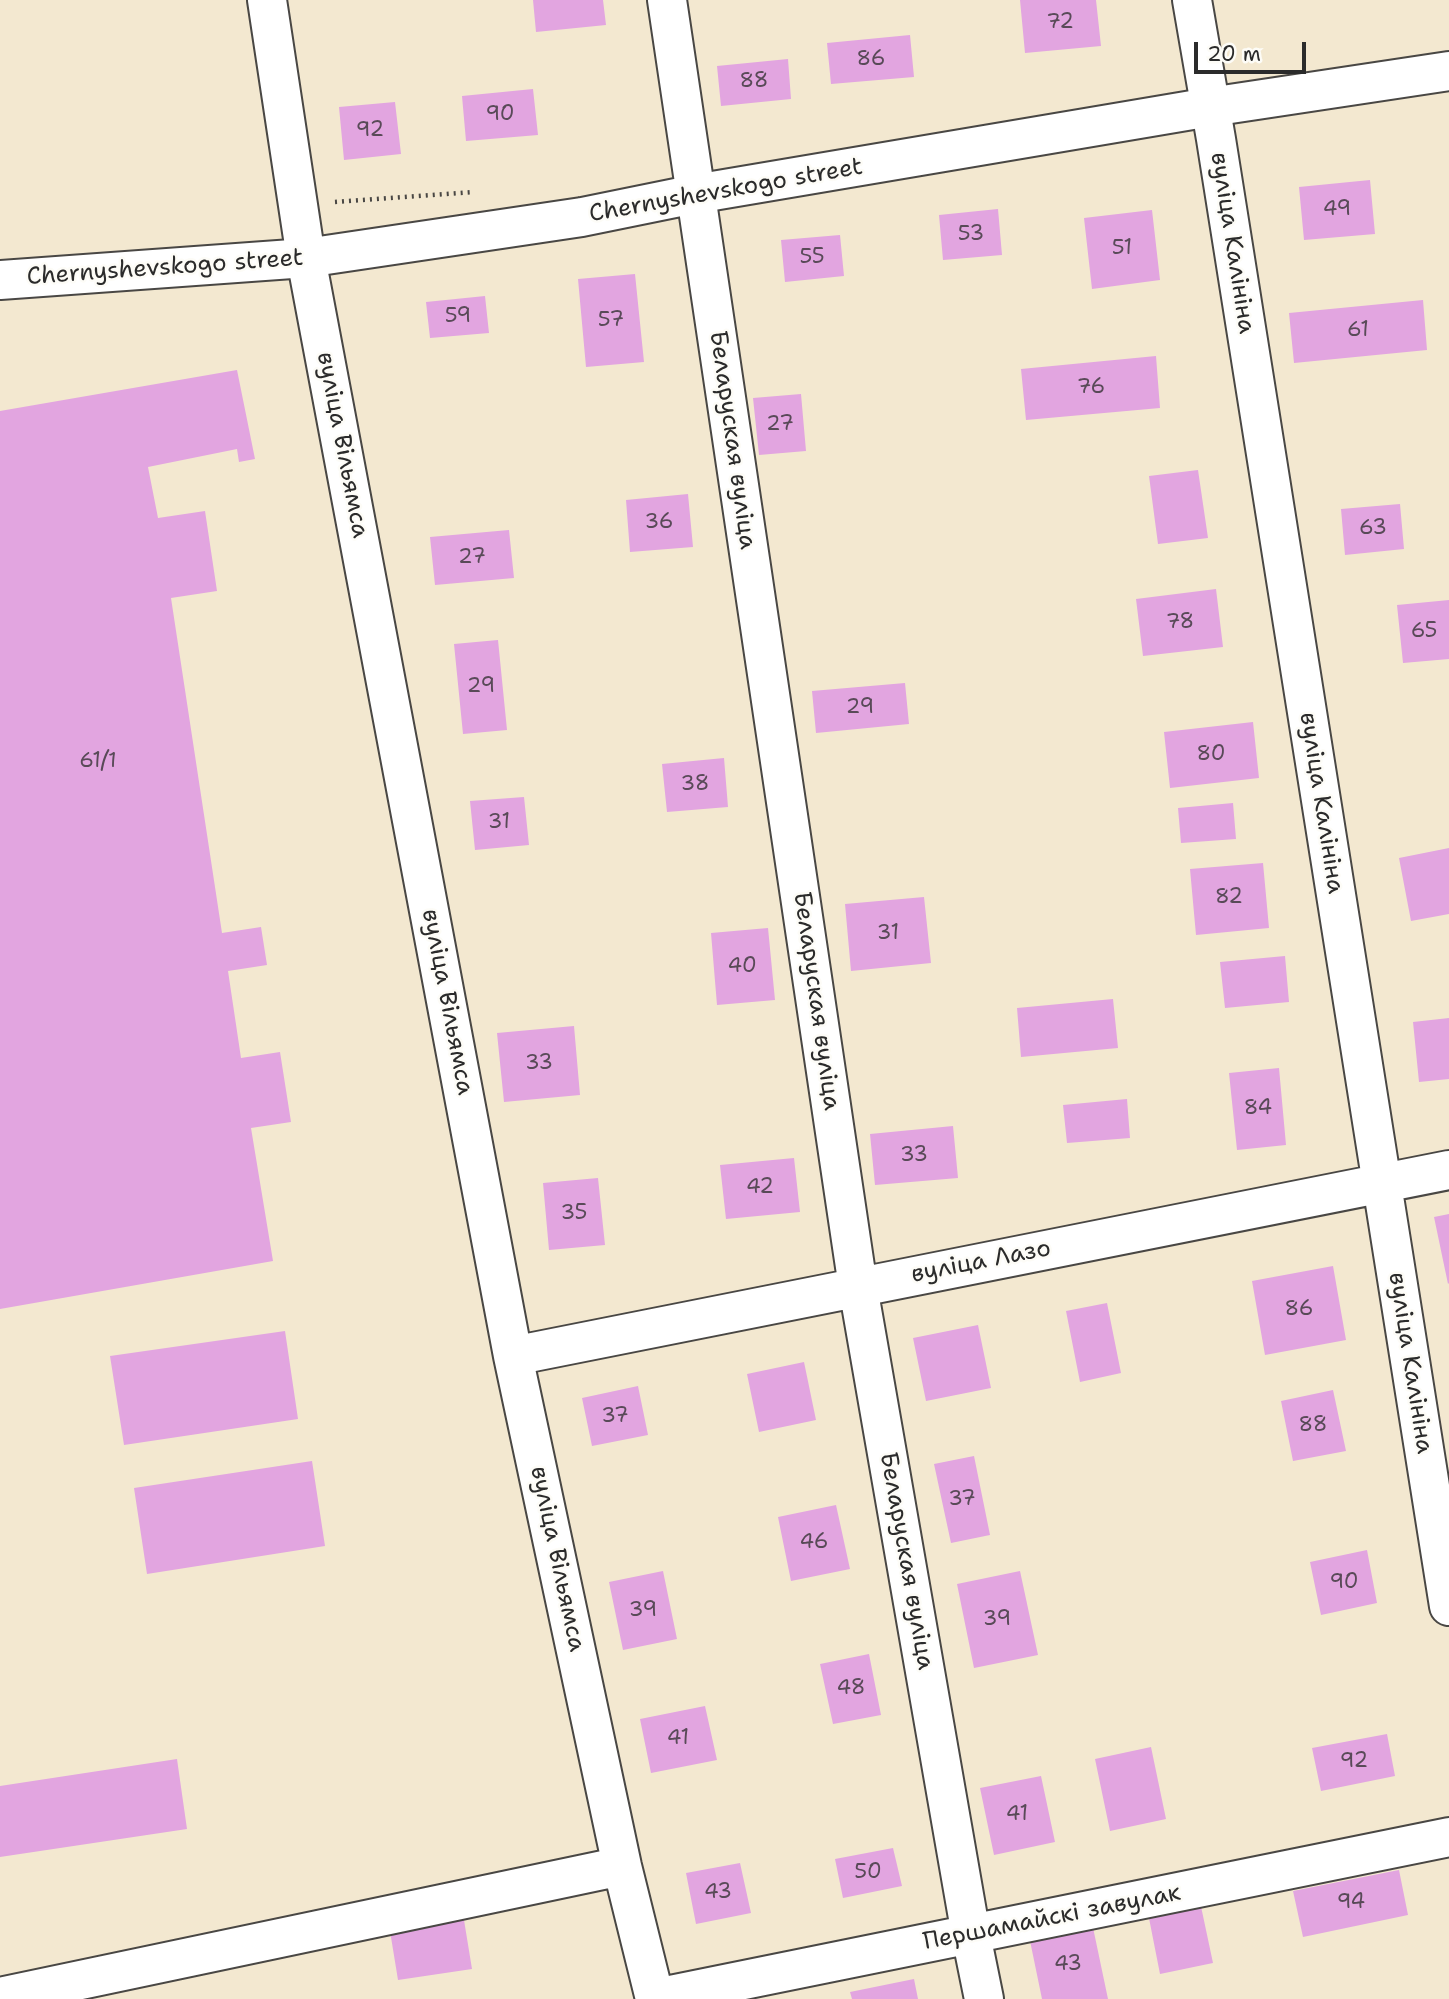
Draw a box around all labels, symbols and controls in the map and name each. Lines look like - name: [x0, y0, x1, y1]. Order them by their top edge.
- house number: 72: [1046, 10, 1074, 36]
- scale bar: [1197, 28, 1309, 72]
- text: 20 m: [1207, 40, 1261, 68]
- house number: 86: [857, 47, 885, 73]
- house number: 88: [740, 69, 768, 95]
- house number: 90: [485, 102, 515, 128]
- house number: 92: [356, 118, 384, 144]
- street label: вуліца Калініна: [1203, 150, 1261, 336]
- street label: Chernyshevskogo street: [587, 153, 865, 229]
- house number: 49: [1323, 197, 1351, 223]
- house number: 53: [958, 222, 984, 248]
- house number: 51: [1112, 236, 1132, 262]
- street label: Chernyshevskogo street: [26, 244, 304, 292]
- house number: 55: [799, 245, 825, 271]
- house number: 59: [445, 304, 471, 330]
- house number: 57: [598, 308, 624, 334]
- house number: 61: [1347, 318, 1369, 344]
- street label: Беларуская вуліца: [702, 329, 762, 551]
- street label: вуліца Вільямса: [310, 350, 374, 540]
- house number: 76: [1077, 375, 1105, 401]
- house number: 27: [766, 412, 794, 438]
- house number: 36: [645, 510, 673, 536]
- house number: 63: [1359, 516, 1387, 542]
- house number: 27: [458, 545, 486, 571]
- house number: 78: [1166, 610, 1194, 636]
- house number: 65: [1411, 619, 1437, 645]
- house number: 29: [467, 674, 495, 700]
- house number: 29: [846, 695, 874, 721]
- street label: вуліца Калініна: [1292, 710, 1350, 896]
- house number: 80: [1197, 742, 1225, 768]
- house number: 61/1: [79, 749, 117, 775]
- house number: 38: [681, 772, 709, 798]
- house number: 31: [488, 810, 510, 836]
- house number: 82: [1215, 885, 1243, 911]
- street label: Беларуская вуліца: [786, 890, 846, 1112]
- street label: вуліца Вільямса: [415, 907, 479, 1097]
- house number: 31: [877, 921, 899, 947]
- house number: 40: [727, 954, 757, 980]
- house number: 33: [525, 1051, 553, 1077]
- house number: 84: [1244, 1096, 1272, 1122]
- house number: 33: [900, 1143, 928, 1169]
- house number: 42: [746, 1175, 774, 1201]
- house number: 35: [561, 1201, 587, 1227]
- street label: вуліца Лазо: [909, 1234, 1053, 1290]
- street label: вуліца Калініна: [1381, 1270, 1439, 1456]
- house number: 86: [1285, 1297, 1313, 1323]
- house number: 37: [601, 1404, 629, 1430]
- house number: 88: [1299, 1413, 1327, 1439]
- street label: Беларуская вуліца: [873, 1450, 939, 1672]
- street label: вуліца Вільямса: [523, 1464, 591, 1654]
- house number: 37: [948, 1487, 976, 1513]
- house number: 46: [800, 1530, 828, 1556]
- house number: 90: [1329, 1570, 1359, 1596]
- house number: 39: [629, 1598, 657, 1624]
- house number: 39: [983, 1607, 1011, 1633]
- house number: 48: [837, 1676, 865, 1702]
- house number: 41: [667, 1726, 689, 1752]
- house number: 92: [1340, 1749, 1368, 1775]
- house number: 41: [1006, 1802, 1028, 1828]
- house number: 50: [854, 1860, 882, 1886]
- street label: Першамайскі завулак: [921, 1879, 1183, 1957]
- house number: 43: [704, 1880, 732, 1906]
- house number: 94: [1337, 1890, 1365, 1916]
- house number: 43: [1054, 1952, 1082, 1978]

